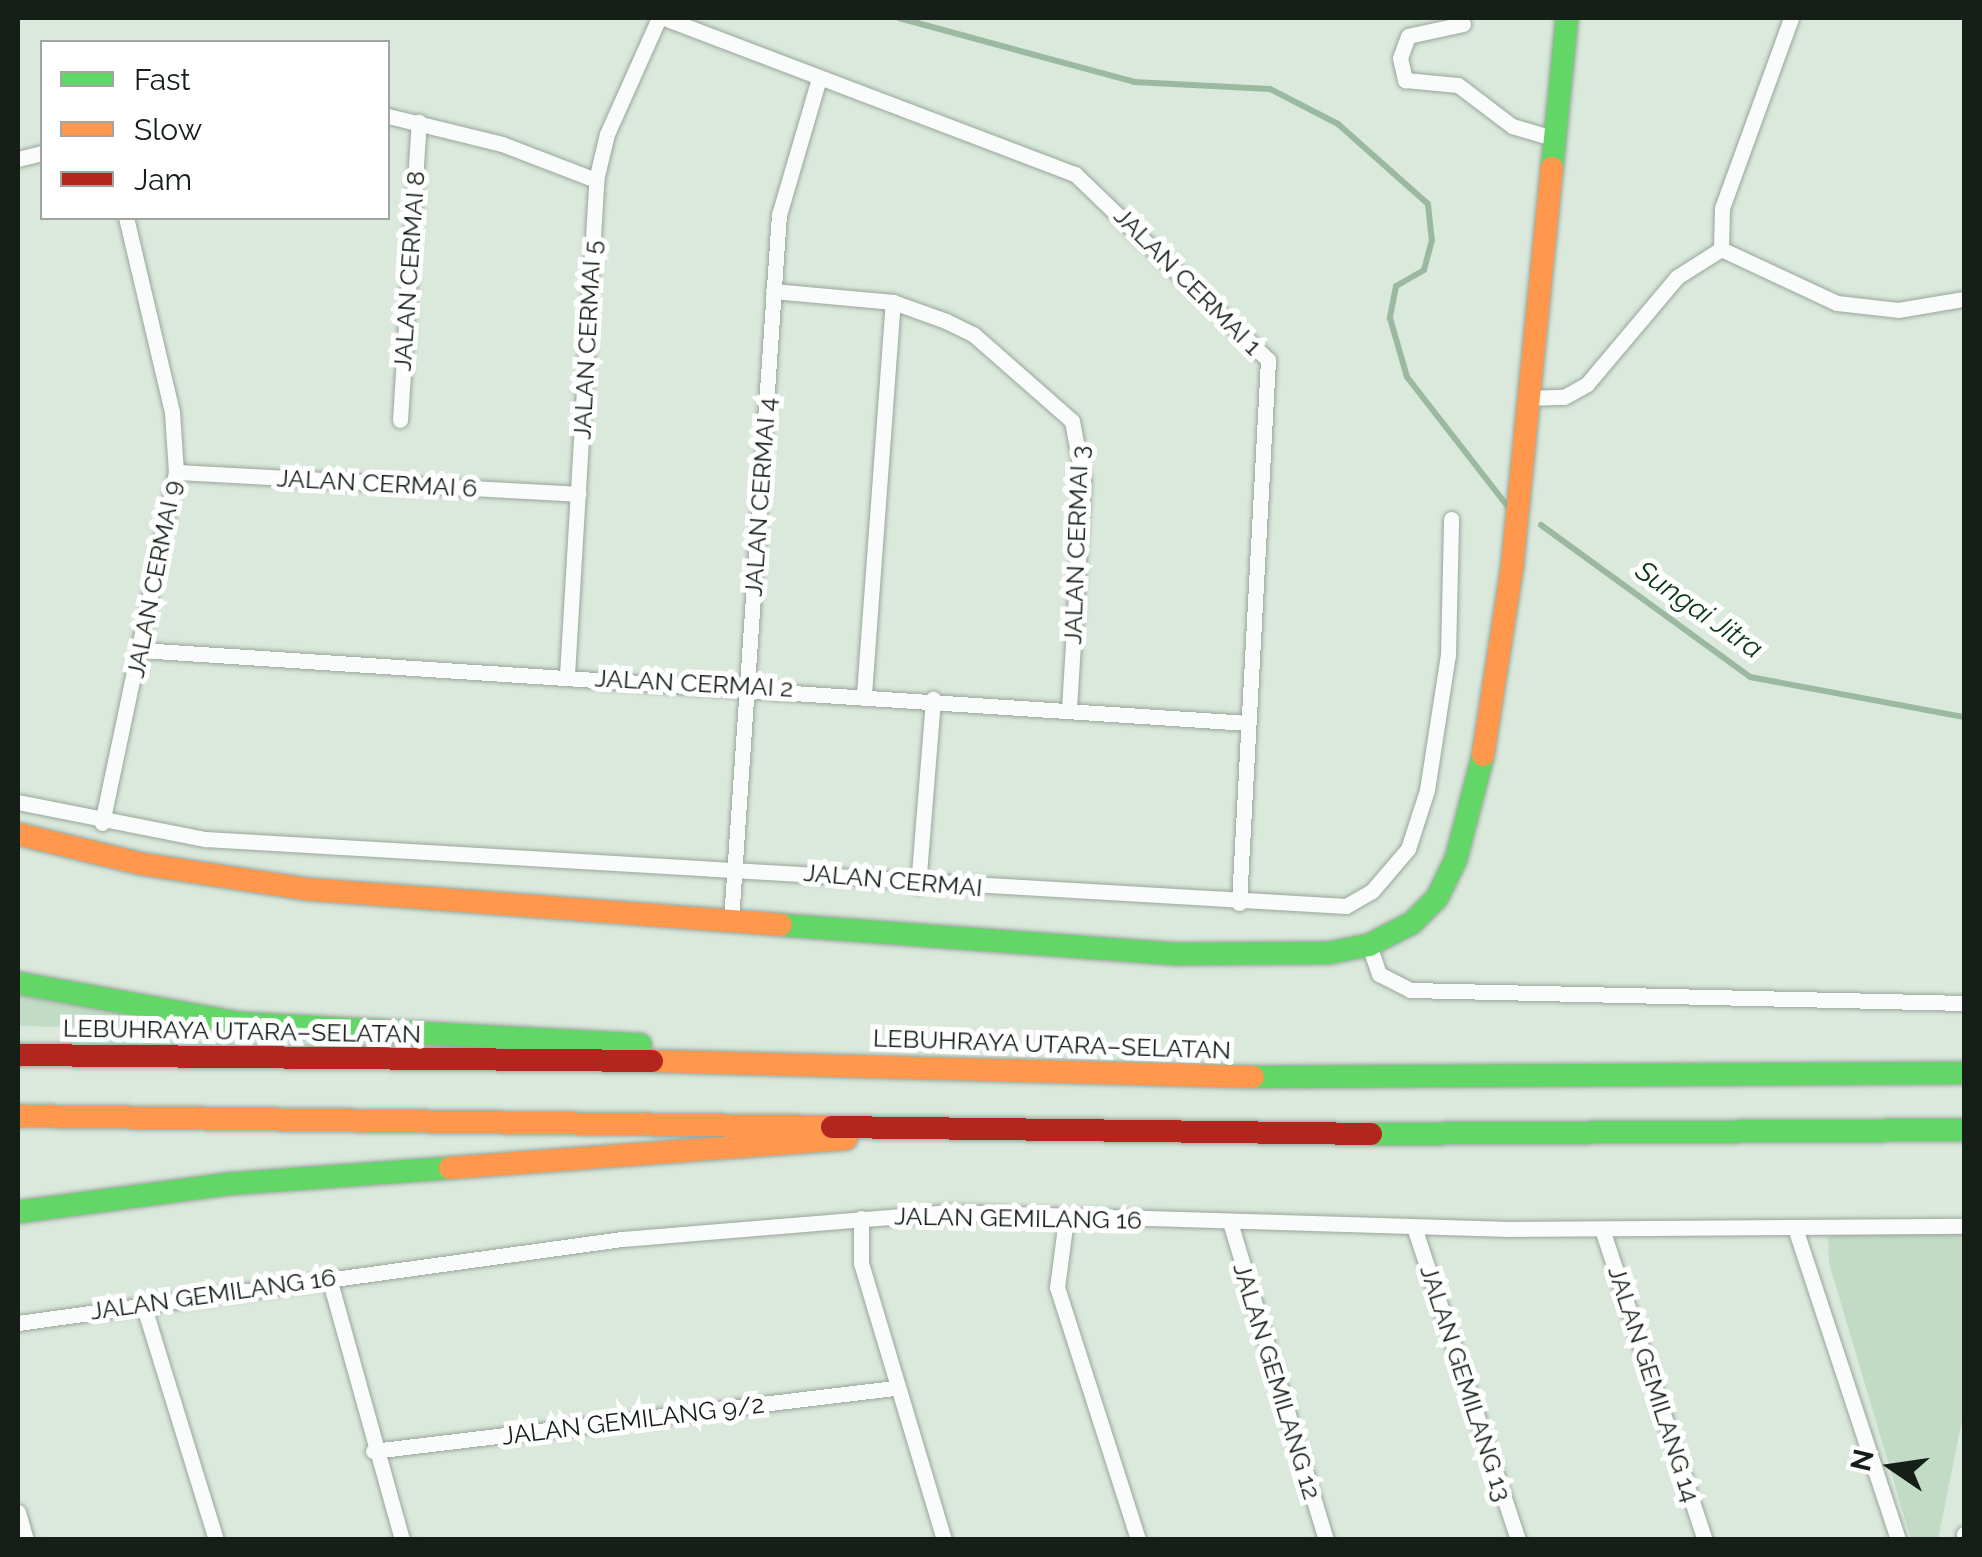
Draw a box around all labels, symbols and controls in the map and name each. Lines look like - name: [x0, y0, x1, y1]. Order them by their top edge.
- legend: [40, 40, 390, 220]
- text: Fast: [134, 62, 191, 97]
- text: Slow: [134, 112, 202, 147]
- text: Jam: [134, 162, 192, 197]
- street label: JALAN CERMAI 8: [387, 170, 431, 372]
- street label: JALAN CERMAI 1: [1108, 201, 1268, 361]
- street label: JALAN CERMAI 5: [567, 240, 607, 440]
- street label: JALAN CERMAI 4: [738, 396, 782, 598]
- street label: JALAN CERMAI 3: [1058, 445, 1094, 645]
- street label: JALAN CERMAI 6: [276, 463, 478, 503]
- street label: JALAN CERMAI 9: [120, 478, 188, 680]
- water label: Sungai Jitra: [1629, 554, 1769, 666]
- street label: JALAN CERMAI 2: [594, 663, 794, 703]
- street label: JALAN CERMAI: [802, 857, 984, 903]
- street label: LEBUHRAYA UTARA–SELATAN: [62, 1013, 422, 1049]
- street label: LEBUHRAYA UTARA–SELATAN: [872, 1023, 1232, 1065]
- street label: JALAN GEMILANG 16: [894, 1201, 1142, 1235]
- street label: JALAN GEMILANG 12: [1227, 1259, 1327, 1503]
- street label: JALAN GEMILANG 13: [1414, 1261, 1518, 1505]
- street label: JALAN GEMILANG 16: [88, 1262, 338, 1326]
- street label: JALAN GEMILANG 14: [1602, 1262, 1706, 1506]
- street label: JALAN GEMILANG 9/2: [500, 1389, 766, 1451]
- north arrow: [1842, 1417, 1942, 1517]
- text: N: [1844, 1446, 1881, 1474]

